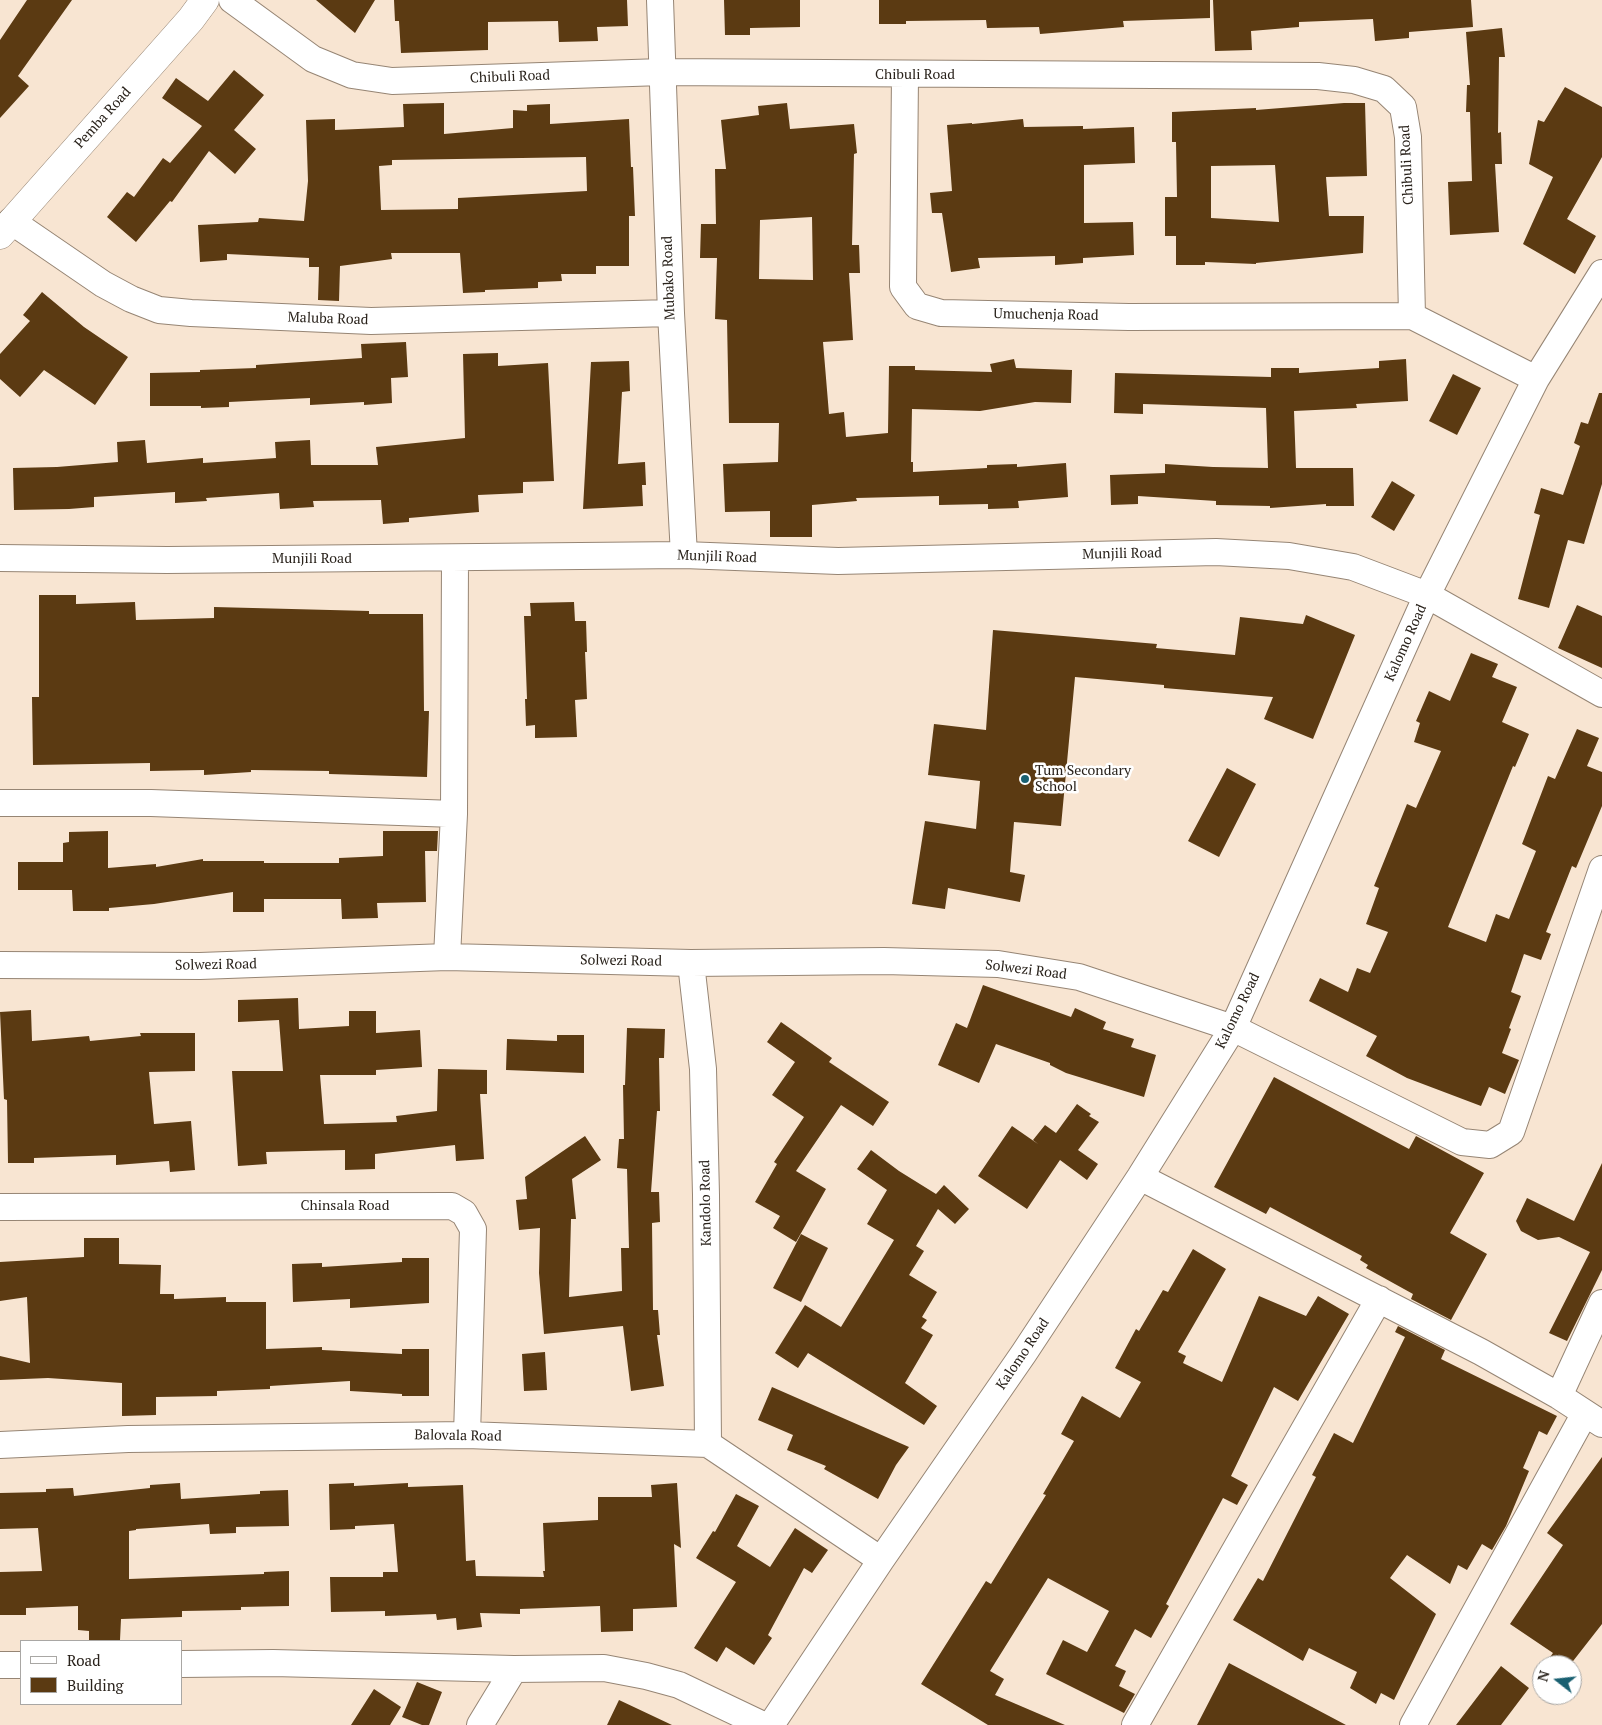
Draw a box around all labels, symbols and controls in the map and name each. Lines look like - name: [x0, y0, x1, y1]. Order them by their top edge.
- street label: Chibuli Road: [470, 67, 550, 87]
- street label: Chibuli Road: [875, 67, 955, 83]
- street label: Pemba Road: [71, 84, 135, 152]
- street label: Chibuli Road: [1397, 125, 1417, 205]
- street label: Mubako Road: [659, 236, 679, 320]
- street label: Umuchenja Road: [993, 306, 1099, 324]
- street label: Maluba Road: [287, 309, 369, 329]
- street label: Munjili Road: [1082, 545, 1162, 563]
- street label: Munjili Road: [677, 547, 757, 567]
- street label: Munjili Road: [272, 551, 352, 567]
- street label: Kalomo Road: [1382, 602, 1430, 684]
- place label: Tum Secondary School: [1035, 763, 1131, 796]
- marker: Tum Secondary School: [1019, 773, 1031, 785]
- street label: Solwezi Road: [580, 952, 662, 970]
- street label: Solwezi Road: [175, 956, 257, 974]
- street label: Solwezi Road: [984, 957, 1068, 983]
- street label: Kalomo Road: [1212, 970, 1264, 1052]
- street label: Kandolo Road: [697, 1160, 715, 1246]
- street label: Chinsala Road: [301, 1198, 389, 1214]
- street label: Kalomo Road: [993, 1315, 1053, 1393]
- street label: Balovala Road: [414, 1427, 502, 1445]
- legend: [20, 1640, 182, 1705]
- text: Road: [67, 1650, 100, 1670]
- north arrow: [1532, 1655, 1582, 1705]
- text: N: [1532, 1668, 1554, 1684]
- text: Building: [67, 1675, 124, 1695]

